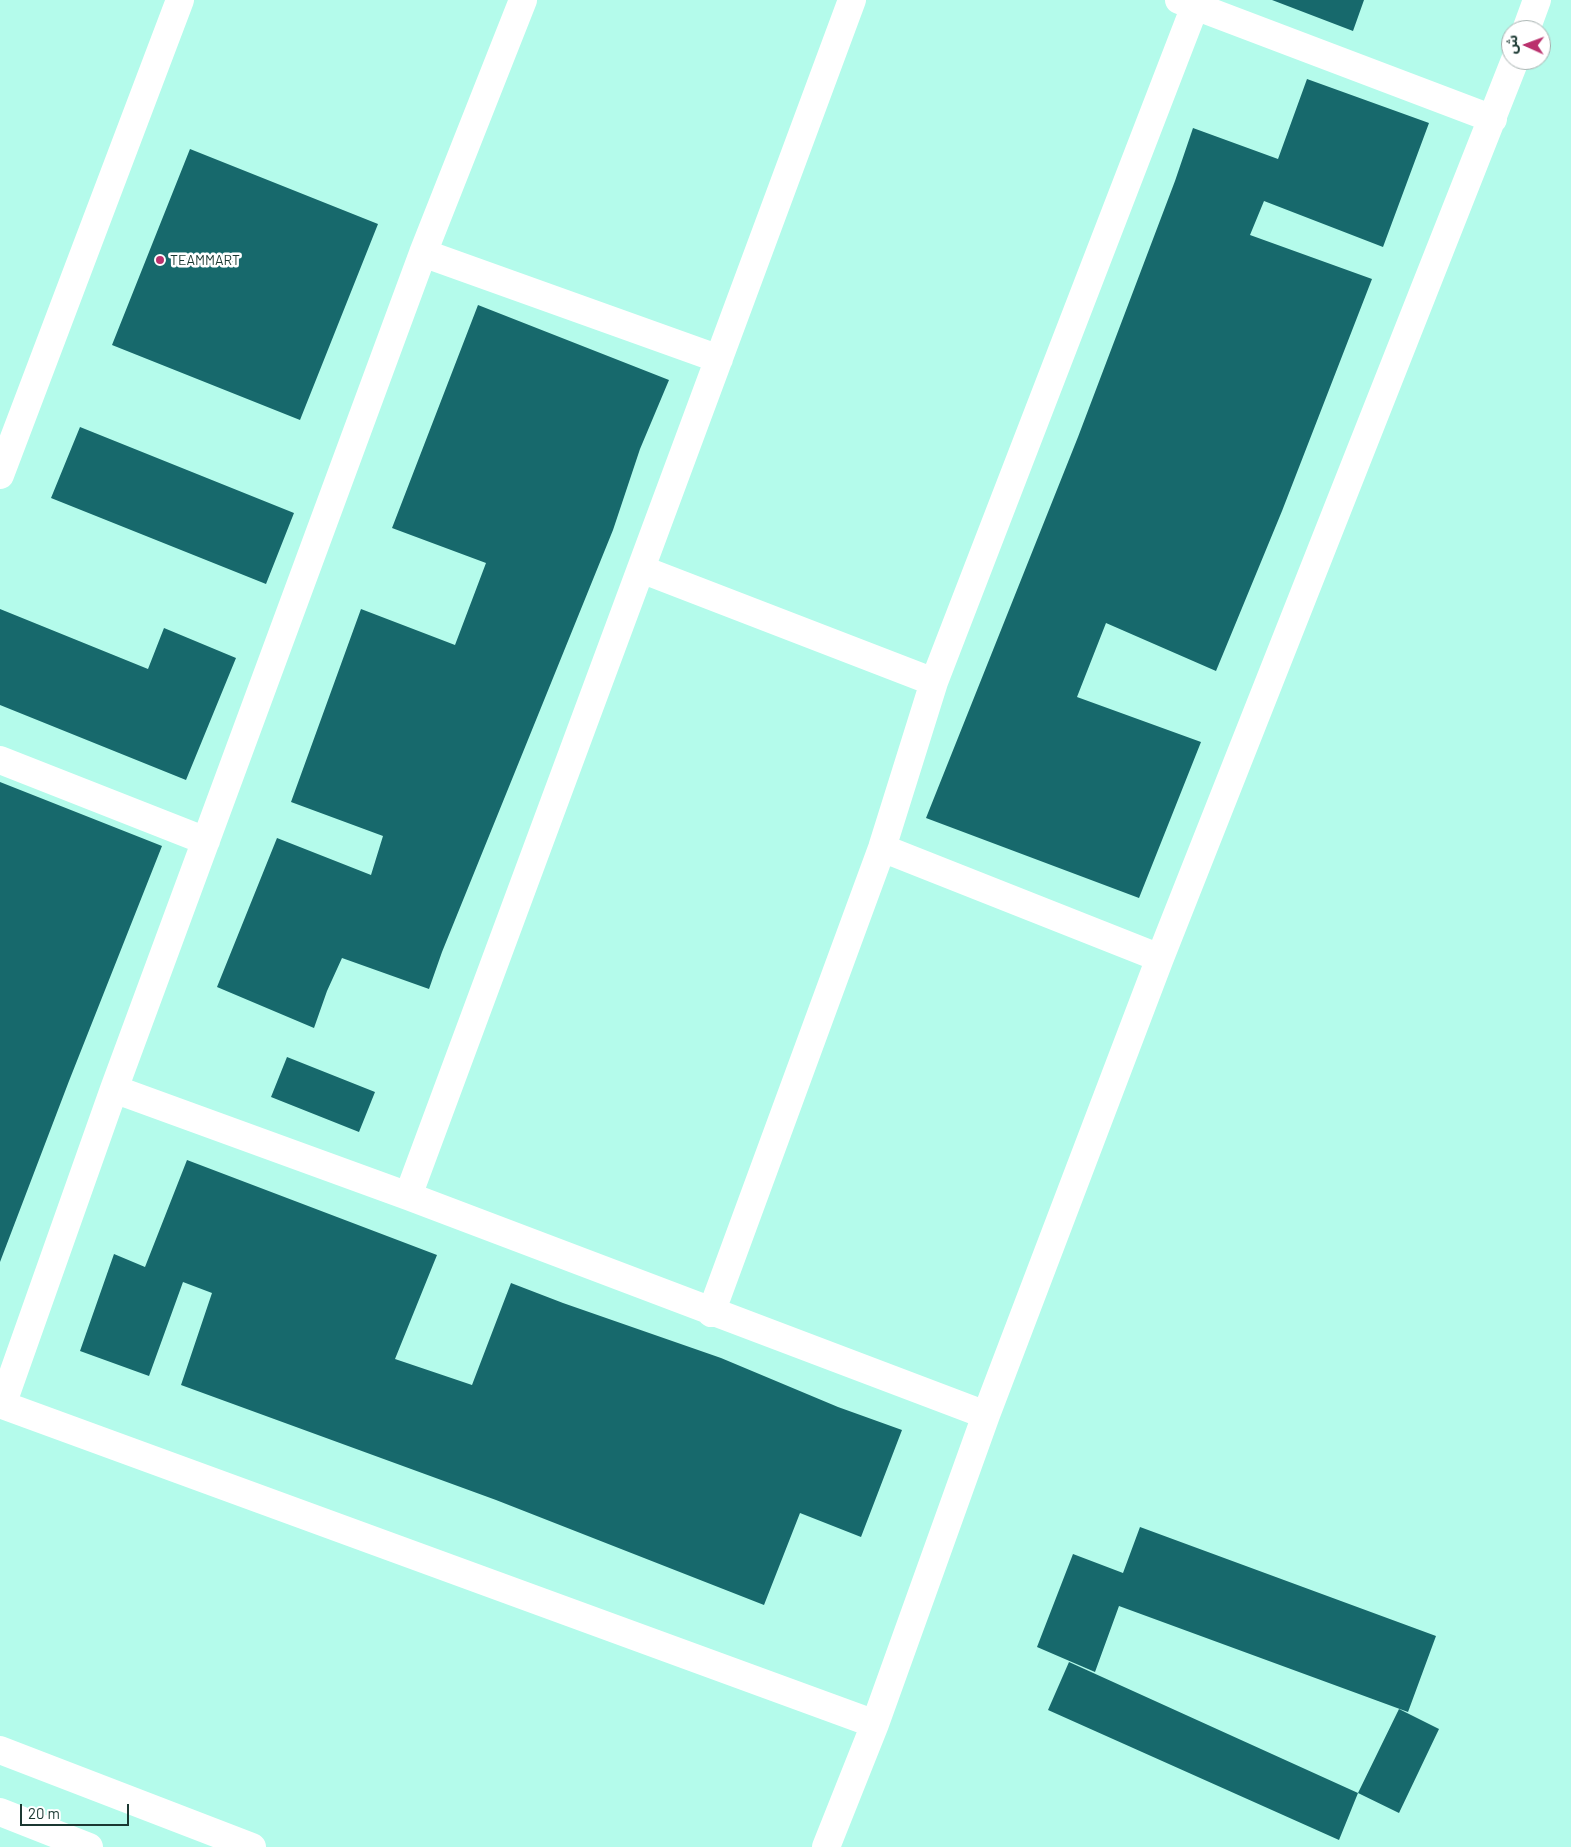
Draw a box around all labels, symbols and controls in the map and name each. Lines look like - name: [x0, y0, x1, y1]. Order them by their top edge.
- north arrow: [1501, 20, 1551, 70]
- text: ش: [1503, 35, 1520, 54]
- place label: TEAMMART: [170, 252, 240, 268]
- marker: TEAMMART: [154, 254, 166, 266]
- scale bar: [22, 1794, 131, 1826]
- text: 20 m: [28, 1804, 60, 1822]

